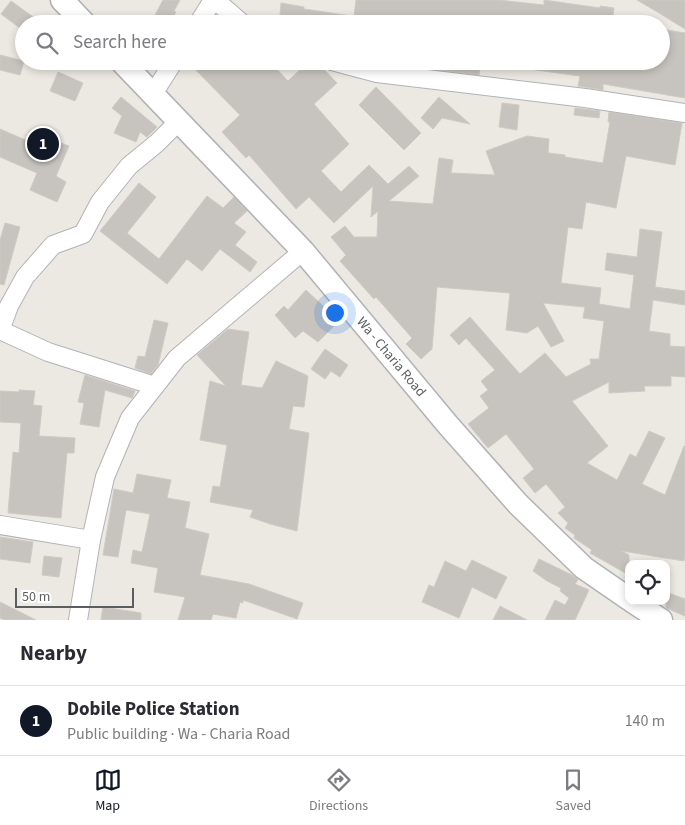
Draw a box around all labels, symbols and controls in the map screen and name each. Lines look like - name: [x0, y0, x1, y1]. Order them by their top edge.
- search box: [15, 15, 670, 70]
- icon: search: [33, 29, 61, 57]
- text: Search here: [73, 29, 167, 56]
- pin: 1: [27, 125, 59, 163]
- your location: [322, 300, 348, 326]
- street label: Wa - Charia Road: [352, 313, 430, 401]
- map controls: [625, 560, 670, 605]
- button: locate: [625, 560, 670, 605]
- scale bar: [15, 585, 134, 608]
- text: 50 m: [22, 587, 50, 607]
- text: Nearby: [20, 638, 87, 668]
- text: Dobile Police Station: [67, 696, 240, 723]
- text: 1: [32, 710, 40, 732]
- text: 140 m: [625, 710, 665, 732]
- text: Public building · Wa - Charia Road: [67, 723, 290, 745]
- tab: Map: [94, 766, 122, 816]
- tab: Directions: [309, 766, 368, 816]
- tab: Saved: [556, 766, 591, 816]

